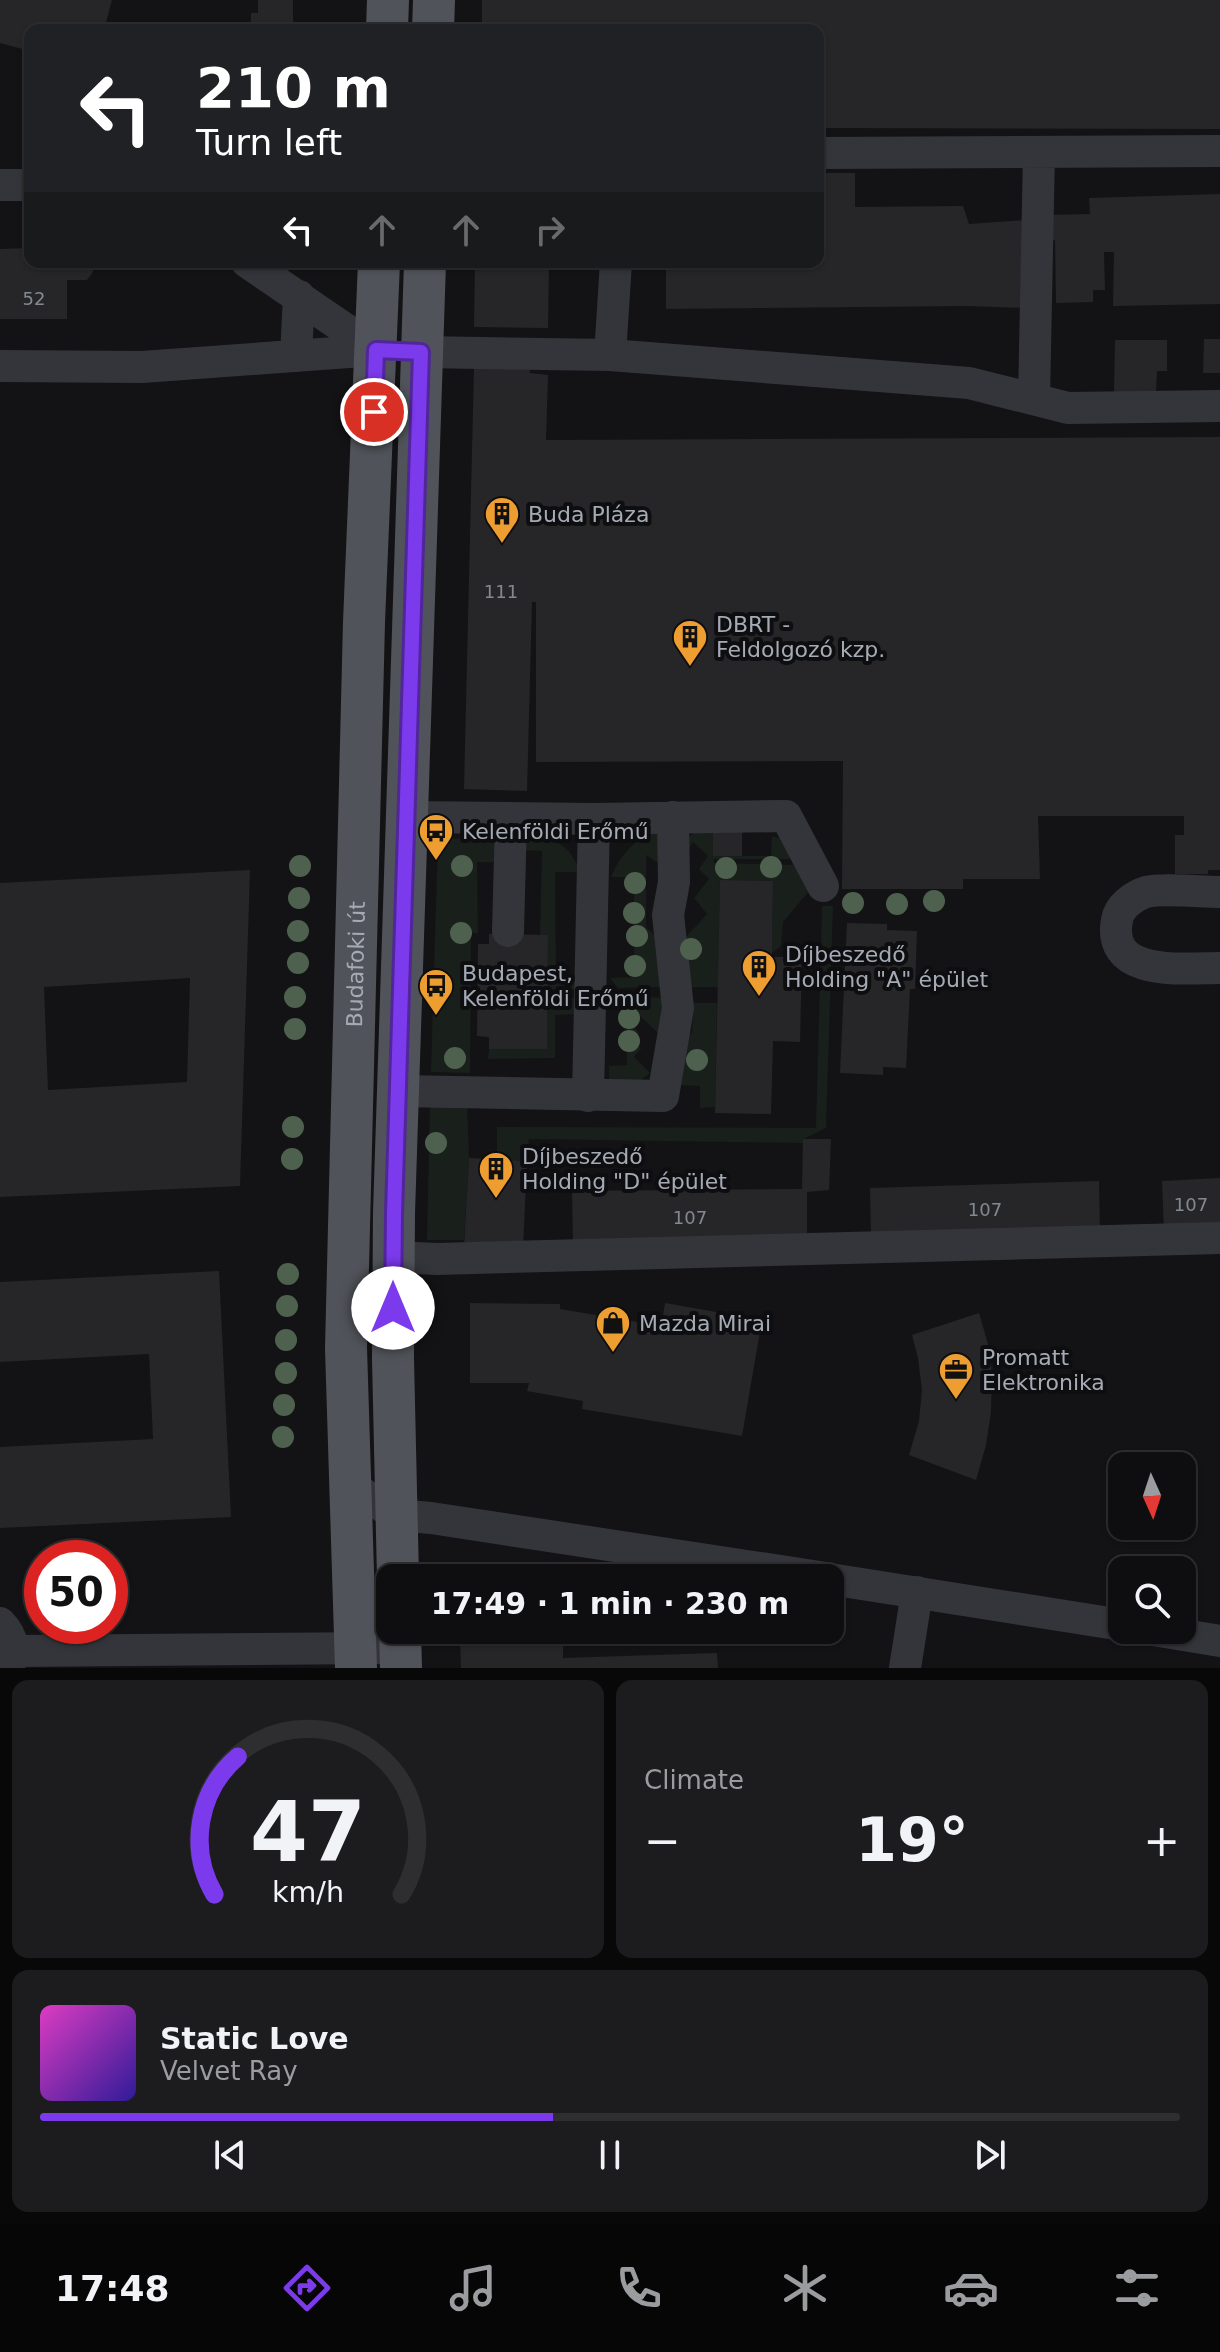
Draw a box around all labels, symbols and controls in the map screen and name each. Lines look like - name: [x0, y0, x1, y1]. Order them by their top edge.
- text: 210 m: [196, 55, 391, 120]
- icon: left: [64, 56, 168, 160]
- text: Turn left: [196, 122, 342, 163]
- icon: left: [276, 208, 320, 252]
- icon: ahead: [360, 208, 404, 252]
- icon: ahead: [444, 208, 488, 252]
- icon: right: [528, 208, 572, 252]
- house number: 52: [23, 288, 45, 309]
- pin: [340, 378, 408, 446]
- icon: arrive: [352, 390, 396, 434]
- building icon: Buda Pláza: [483, 495, 521, 545]
- place label: Buda Pláza: [528, 502, 649, 527]
- house number: 111: [484, 581, 518, 602]
- place label: DBRT - Feldolgozó kzp.: [716, 612, 885, 662]
- building icon: DBRT - Feldolgozó kzp.: [671, 618, 709, 668]
- bus stop icon: Kelenföldi Erőmű: [417, 812, 455, 862]
- place label: Kelenföldi Erőmű: [462, 819, 649, 844]
- street label: Budafoki út: [342, 901, 370, 1028]
- place label: Díjbeszedő Holding "A" épület: [785, 942, 988, 992]
- building icon: Díjbeszedő Holding "A" épület: [740, 948, 778, 998]
- place label: Budapest, Kelenföldi Erőmű: [462, 961, 649, 1011]
- bus stop icon: Budapest, Kelenföldi Erőmű: [417, 967, 455, 1017]
- place label: Díjbeszedő Holding "D" épület: [522, 1144, 727, 1194]
- building icon: Díjbeszedő Holding "D" épület: [477, 1150, 515, 1200]
- house number: 107: [1174, 1194, 1208, 1215]
- house number: 107: [968, 1199, 1002, 1220]
- house number: 107: [673, 1207, 707, 1228]
- position arrow: [351, 1266, 435, 1350]
- shop icon: Mazda Mirai: [594, 1304, 632, 1354]
- place label: Mazda Mirai: [639, 1311, 771, 1336]
- place label: Promatt Elektronika: [982, 1345, 1105, 1395]
- office icon: Promatt Elektronika: [937, 1351, 975, 1401]
- north arrow: [1108, 1452, 1196, 1540]
- map controls: [1108, 1452, 1196, 1644]
- speed limit sign: 50: [24, 1540, 128, 1644]
- button: search: [1108, 1556, 1196, 1644]
- text: 17:49 · 1 min · 230 m: [431, 1586, 789, 1621]
- text: Climate: [644, 1765, 744, 1795]
- text: 47: [250, 1784, 366, 1881]
- text: 19°: [855, 1805, 969, 1875]
- text: −: [644, 1815, 681, 1866]
- text: +: [1143, 1815, 1180, 1866]
- text: km/h: [272, 1875, 344, 1909]
- text: Static Love: [160, 2021, 349, 2056]
- text: Velvet Ray: [160, 2056, 298, 2086]
- icon: previous: [208, 2133, 252, 2177]
- icon: pause: [588, 2133, 632, 2177]
- icon: next: [968, 2133, 1012, 2177]
- icon: directions: [279, 2260, 335, 2316]
- icon: music: [445, 2260, 501, 2316]
- icon: phone: [611, 2260, 667, 2316]
- icon: climate: [777, 2260, 833, 2316]
- icon: car: [943, 2260, 999, 2316]
- icon: filters: [1109, 2260, 1165, 2316]
- text: 17:48: [55, 2268, 170, 2309]

